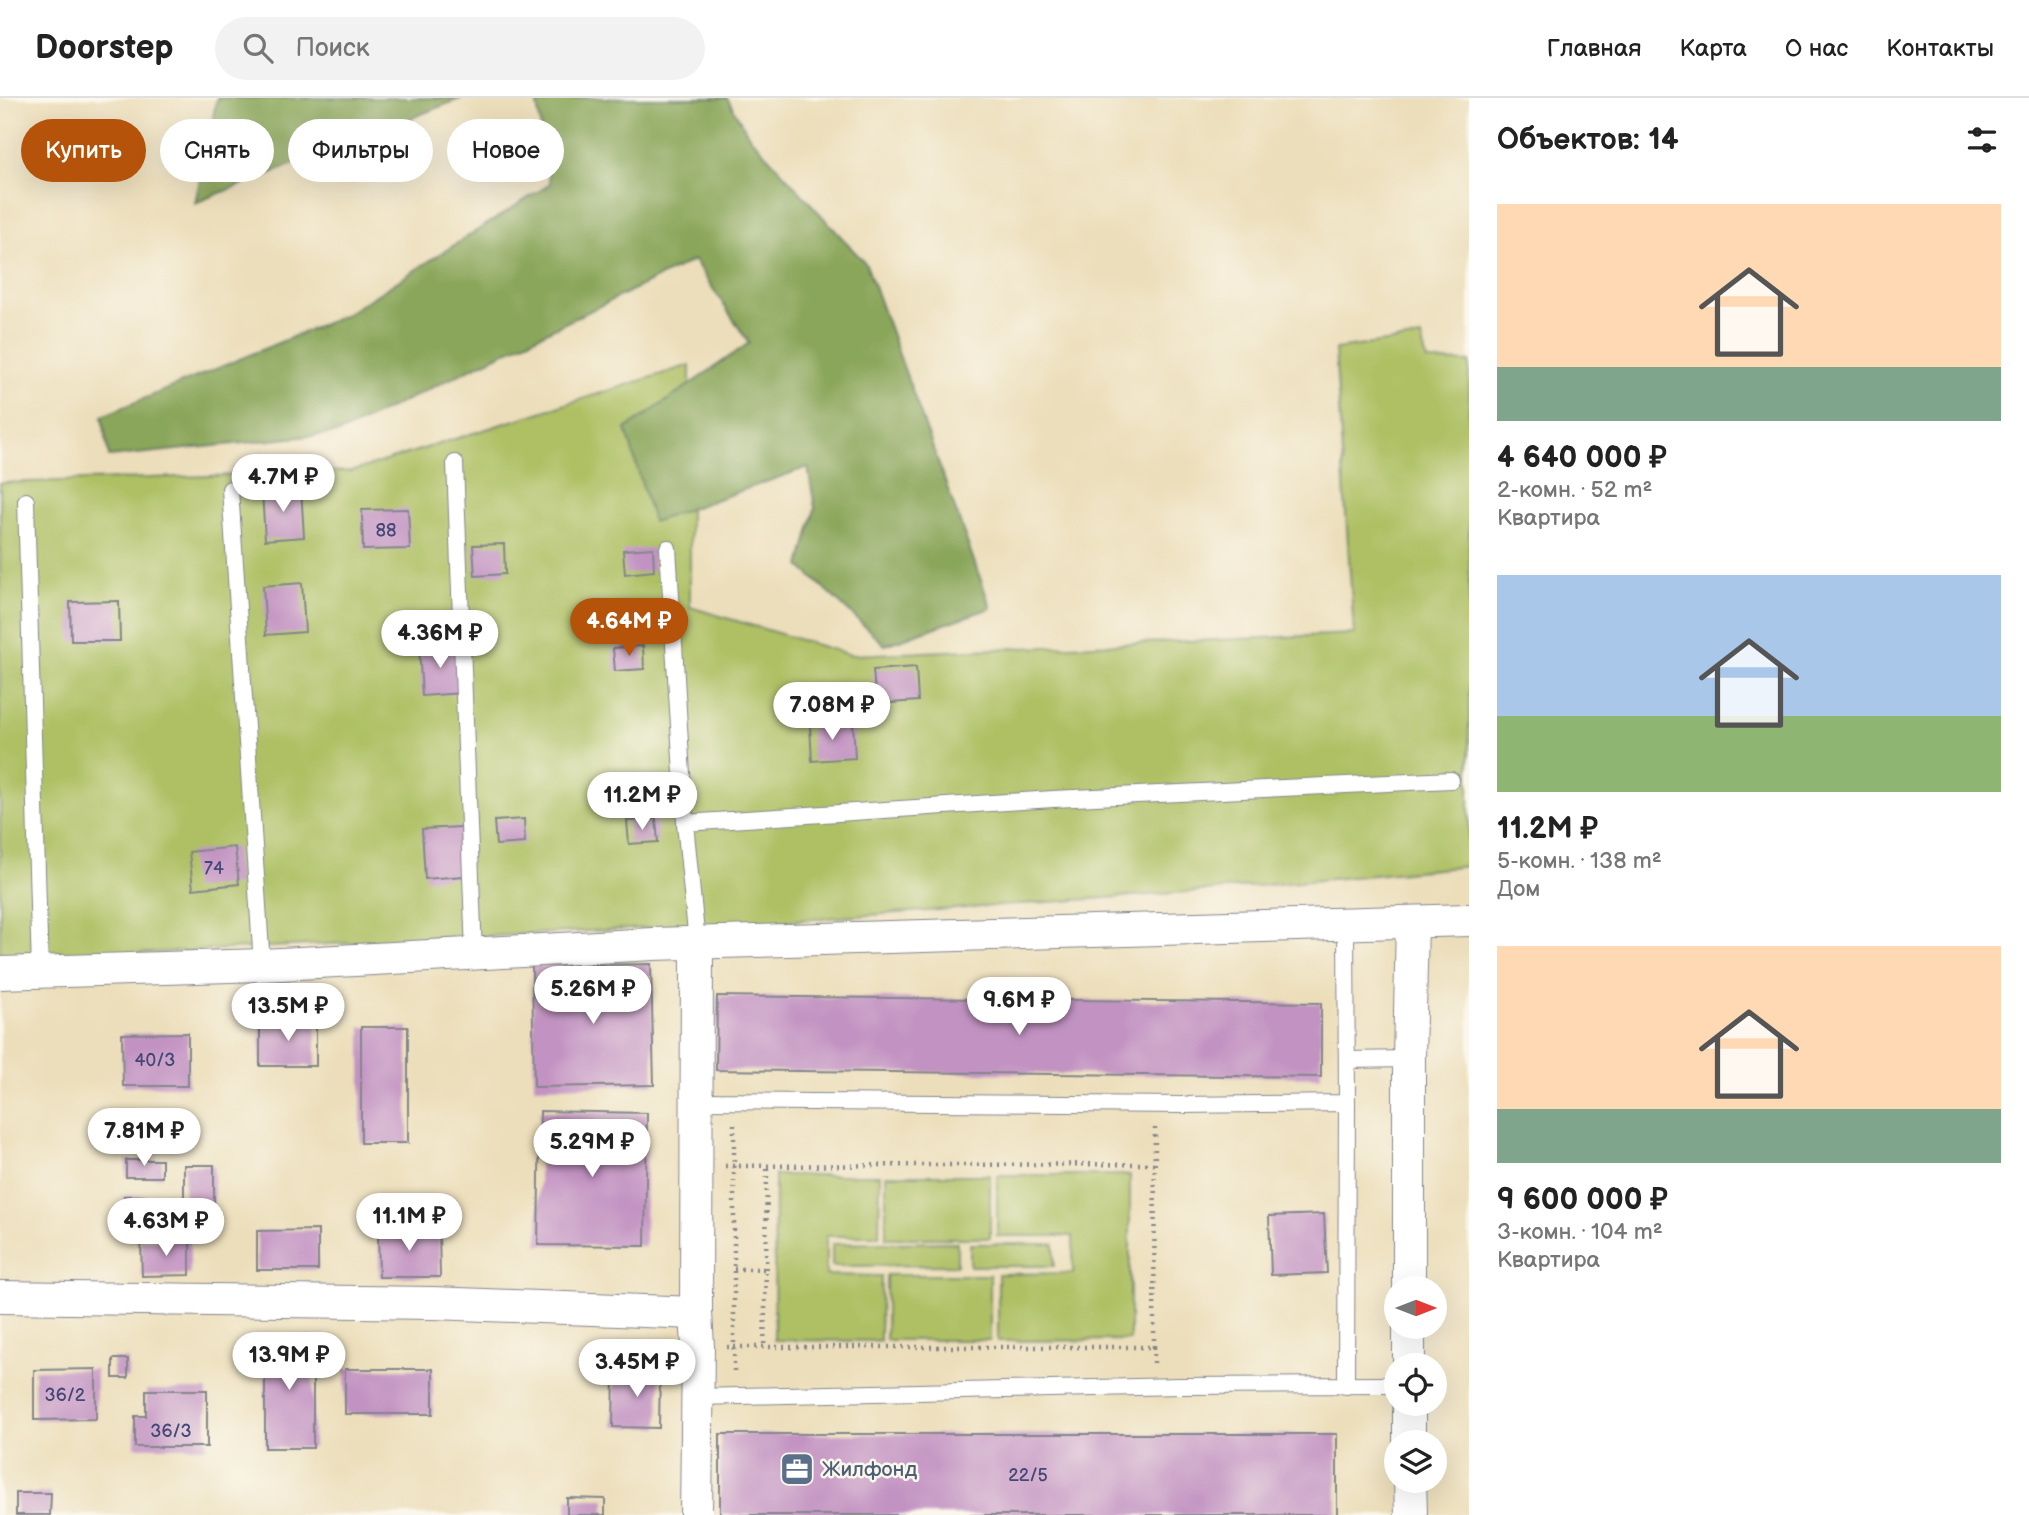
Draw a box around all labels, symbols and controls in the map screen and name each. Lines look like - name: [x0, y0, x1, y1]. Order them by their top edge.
- search box: [215, 17, 705, 80]
- text: Doorstep: [35, 28, 173, 68]
- icon: search: [239, 29, 277, 67]
- text: Поиск: [295, 33, 370, 64]
- text: Главная: [1547, 34, 1641, 63]
- text: Карта: [1679, 34, 1747, 63]
- text: О нас: [1785, 34, 1848, 63]
- text: Контакты: [1886, 34, 1994, 63]
- chip: Купить: [21, 119, 146, 182]
- chip: Снять: [160, 119, 274, 182]
- chip: Фильтры: [288, 119, 433, 182]
- chip: Новое: [447, 119, 564, 182]
- icon: filters: [1963, 121, 2001, 159]
- text: Объектов: 14: [1497, 122, 1679, 158]
- icon: home: [1686, 249, 1812, 375]
- text: 4 640 000 ₽: [1497, 440, 1667, 476]
- pin: 4.7M ₽: [226, 454, 340, 514]
- text: 4.7M ₽: [248, 463, 318, 491]
- text: 2-комн. · 52 m²: [1497, 476, 1652, 504]
- text: Квартира: [1497, 504, 1600, 532]
- house number: 88: [376, 520, 397, 541]
- pin: 4.64M ₽: [564, 598, 694, 658]
- text: 4.64M ₽: [586, 607, 672, 635]
- pin: 4.36M ₽: [375, 610, 505, 670]
- text: 4.36M ₽: [397, 619, 483, 647]
- icon: home: [1686, 620, 1812, 746]
- pin: 7.08M ₽: [767, 682, 897, 742]
- text: 7.08M ₽: [789, 691, 875, 719]
- pin: 11.2M ₽: [577, 772, 707, 832]
- text: 11.2M ₽: [603, 781, 681, 809]
- text: 11.2M ₽: [1497, 811, 1598, 847]
- text: 5-комн. · 138 m²: [1497, 847, 1662, 875]
- house number: 74: [204, 858, 224, 879]
- text: Дом: [1497, 875, 1540, 903]
- pin: 5.26M ₽: [528, 967, 658, 1026]
- text: 5.26M ₽: [550, 975, 636, 1003]
- pin: 9.6M ₽: [962, 978, 1076, 1037]
- pin: 13.5M ₽: [223, 984, 353, 1043]
- text: 9.6M ₽: [983, 986, 1055, 1014]
- icon: home: [1686, 991, 1812, 1117]
- text: 13.5M ₽: [248, 992, 328, 1020]
- house number: 40/3: [135, 1050, 175, 1071]
- pin: 7.81M ₽: [79, 1108, 209, 1168]
- text: 7.81M ₽: [104, 1117, 184, 1145]
- pin: 5.29M ₽: [527, 1119, 657, 1179]
- text: 5.29M ₽: [549, 1128, 635, 1156]
- text: 9 600 000 ₽: [1497, 1182, 1668, 1218]
- pin: 11.1M ₽: [344, 1194, 474, 1253]
- pin: 4.63M ₽: [101, 1198, 231, 1258]
- text: 11.1M ₽: [372, 1202, 446, 1230]
- text: 4.63M ₽: [123, 1207, 209, 1235]
- text: 3-комн. · 104 m²: [1497, 1218, 1663, 1246]
- text: Квартира: [1497, 1246, 1600, 1274]
- north arrow: [1384, 1276, 1447, 1339]
- map controls: [1384, 1276, 1447, 1493]
- pin: 13.9M ₽: [224, 1332, 354, 1392]
- pin: 3.45M ₽: [572, 1340, 702, 1399]
- text: 13.9M ₽: [248, 1341, 330, 1369]
- text: 3.45M ₽: [595, 1348, 679, 1376]
- button: locate: [1384, 1353, 1447, 1416]
- house number: 36/2: [45, 1385, 86, 1406]
- house number: 36/3: [150, 1421, 192, 1442]
- button: layers: [1384, 1430, 1447, 1493]
- office icon: Жилфонд: [778, 1450, 816, 1488]
- place label: Жилфонд: [822, 1457, 917, 1482]
- house number: 22/5: [1008, 1465, 1048, 1486]

